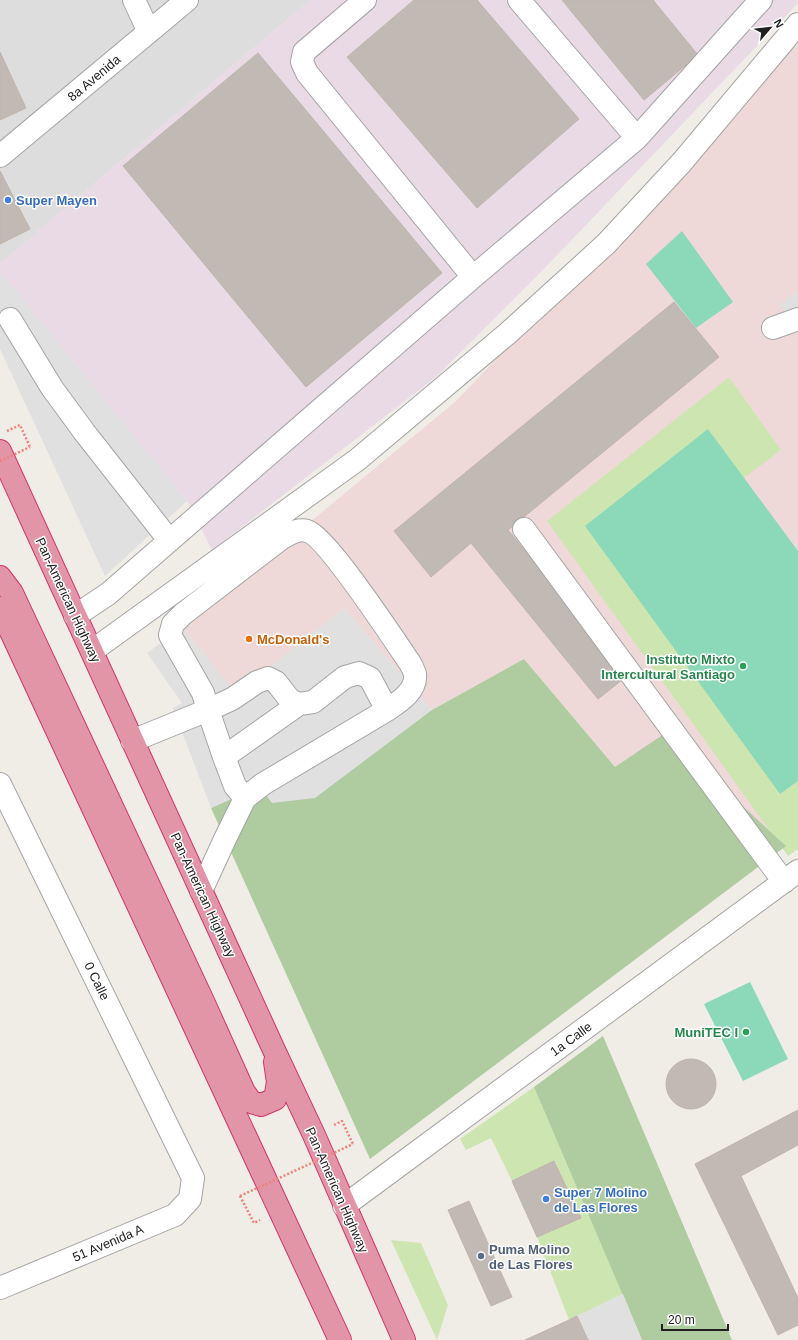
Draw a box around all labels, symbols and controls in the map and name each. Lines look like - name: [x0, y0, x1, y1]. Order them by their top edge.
- north arrow: [750, 8, 790, 48]
- text: N: [772, 17, 786, 30]
- street label: 8a Avenida: [65, 51, 124, 104]
- place label: Super Mayen: [16, 193, 97, 208]
- marker: Super Mayen: [3, 195, 13, 205]
- street label: Pan-American Highway: [32, 535, 104, 665]
- place label: McDonald's: [257, 632, 329, 647]
- marker: McDonald's: [244, 634, 254, 644]
- place label: Instituto Mixto Intercultural Santiago: [601, 652, 735, 682]
- marker: Instituto Mixto Intercultural Santiago: [738, 661, 748, 671]
- street label: Pan-American Highway: [167, 830, 239, 960]
- street label: 0 Calle: [81, 960, 113, 1002]
- street label: 1a Calle: [547, 1019, 595, 1059]
- place label: MuniTEC I: [674, 1025, 738, 1040]
- marker: MuniTEC I: [741, 1027, 751, 1037]
- street label: Pan-American Highway: [303, 1125, 372, 1256]
- place label: Super 7 Molino de Las Flores: [554, 1185, 647, 1215]
- marker: Super 7 Molino de Las Flores: [541, 1194, 551, 1204]
- street label: 51 Avenida A: [70, 1221, 146, 1265]
- place label: Puma Molino de Las Flores: [489, 1242, 573, 1272]
- marker: Puma Molino de Las Flores: [476, 1251, 486, 1261]
- scale bar: [662, 1306, 728, 1332]
- text: 20 m: [668, 1313, 695, 1327]

